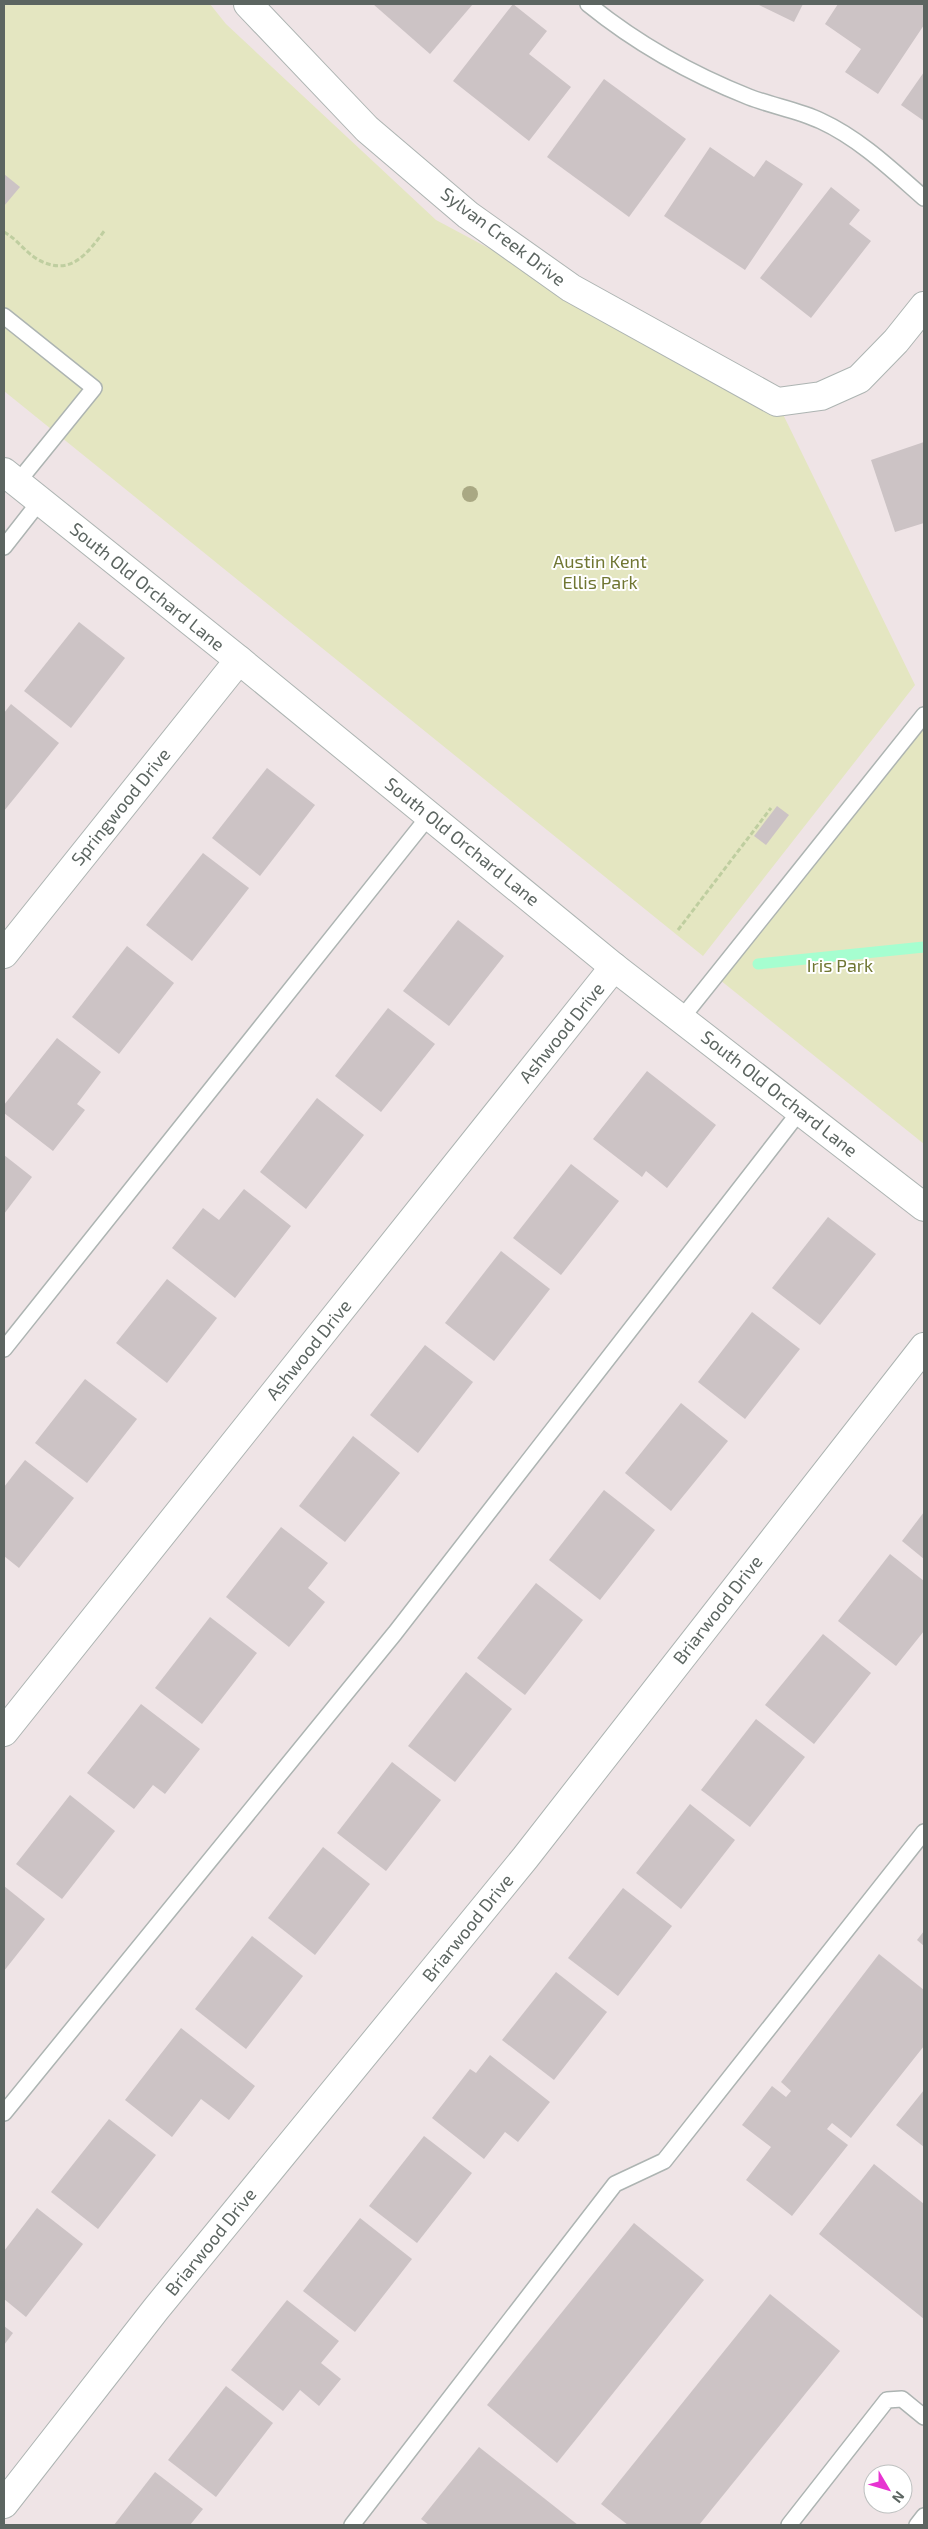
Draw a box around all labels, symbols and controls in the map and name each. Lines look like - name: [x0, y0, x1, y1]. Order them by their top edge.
- street label: Sylvan Creek Drive: [437, 182, 570, 290]
- street label: South Old Orchard Lane: [66, 517, 229, 655]
- park label: Austin Kent Ellis Park: [553, 550, 647, 593]
- street label: Springwood Drive: [66, 743, 174, 870]
- street label: South Old Orchard Lane: [381, 772, 544, 910]
- park label: Iris Park: [807, 954, 873, 976]
- street label: Ashwood Drive: [514, 978, 609, 1087]
- street label: South Old Orchard Lane: [697, 1025, 862, 1161]
- street label: Ashwood Drive: [261, 1295, 356, 1404]
- street label: Briarwood Drive: [668, 1551, 767, 1668]
- street label: Briarwood Drive: [417, 1869, 517, 1986]
- street label: Briarwood Drive: [160, 2183, 260, 2300]
- north arrow: [863, 2464, 913, 2514]
- text: N: [889, 2488, 908, 2507]

